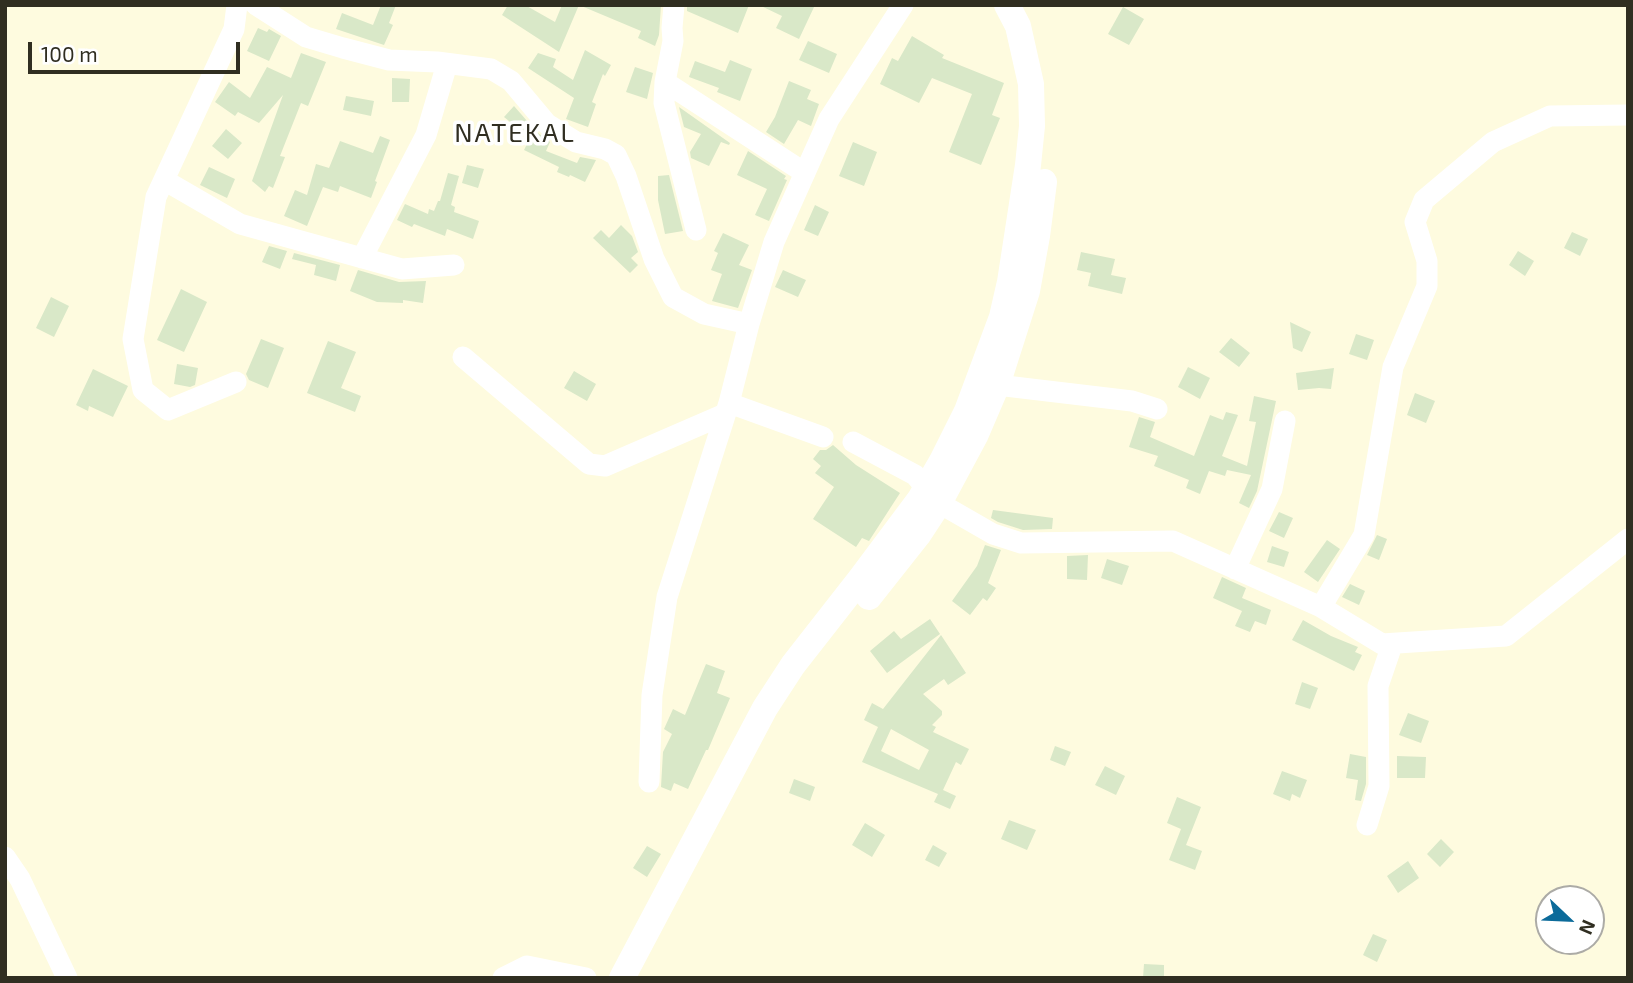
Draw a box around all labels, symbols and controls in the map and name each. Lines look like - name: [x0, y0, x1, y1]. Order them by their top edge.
- scale bar: [32, 28, 243, 72]
- text: 100 m: [41, 41, 98, 66]
- district label: NATEKAL: [455, 117, 575, 149]
- north arrow: [1535, 885, 1605, 955]
- text: N: [1575, 917, 1601, 938]

